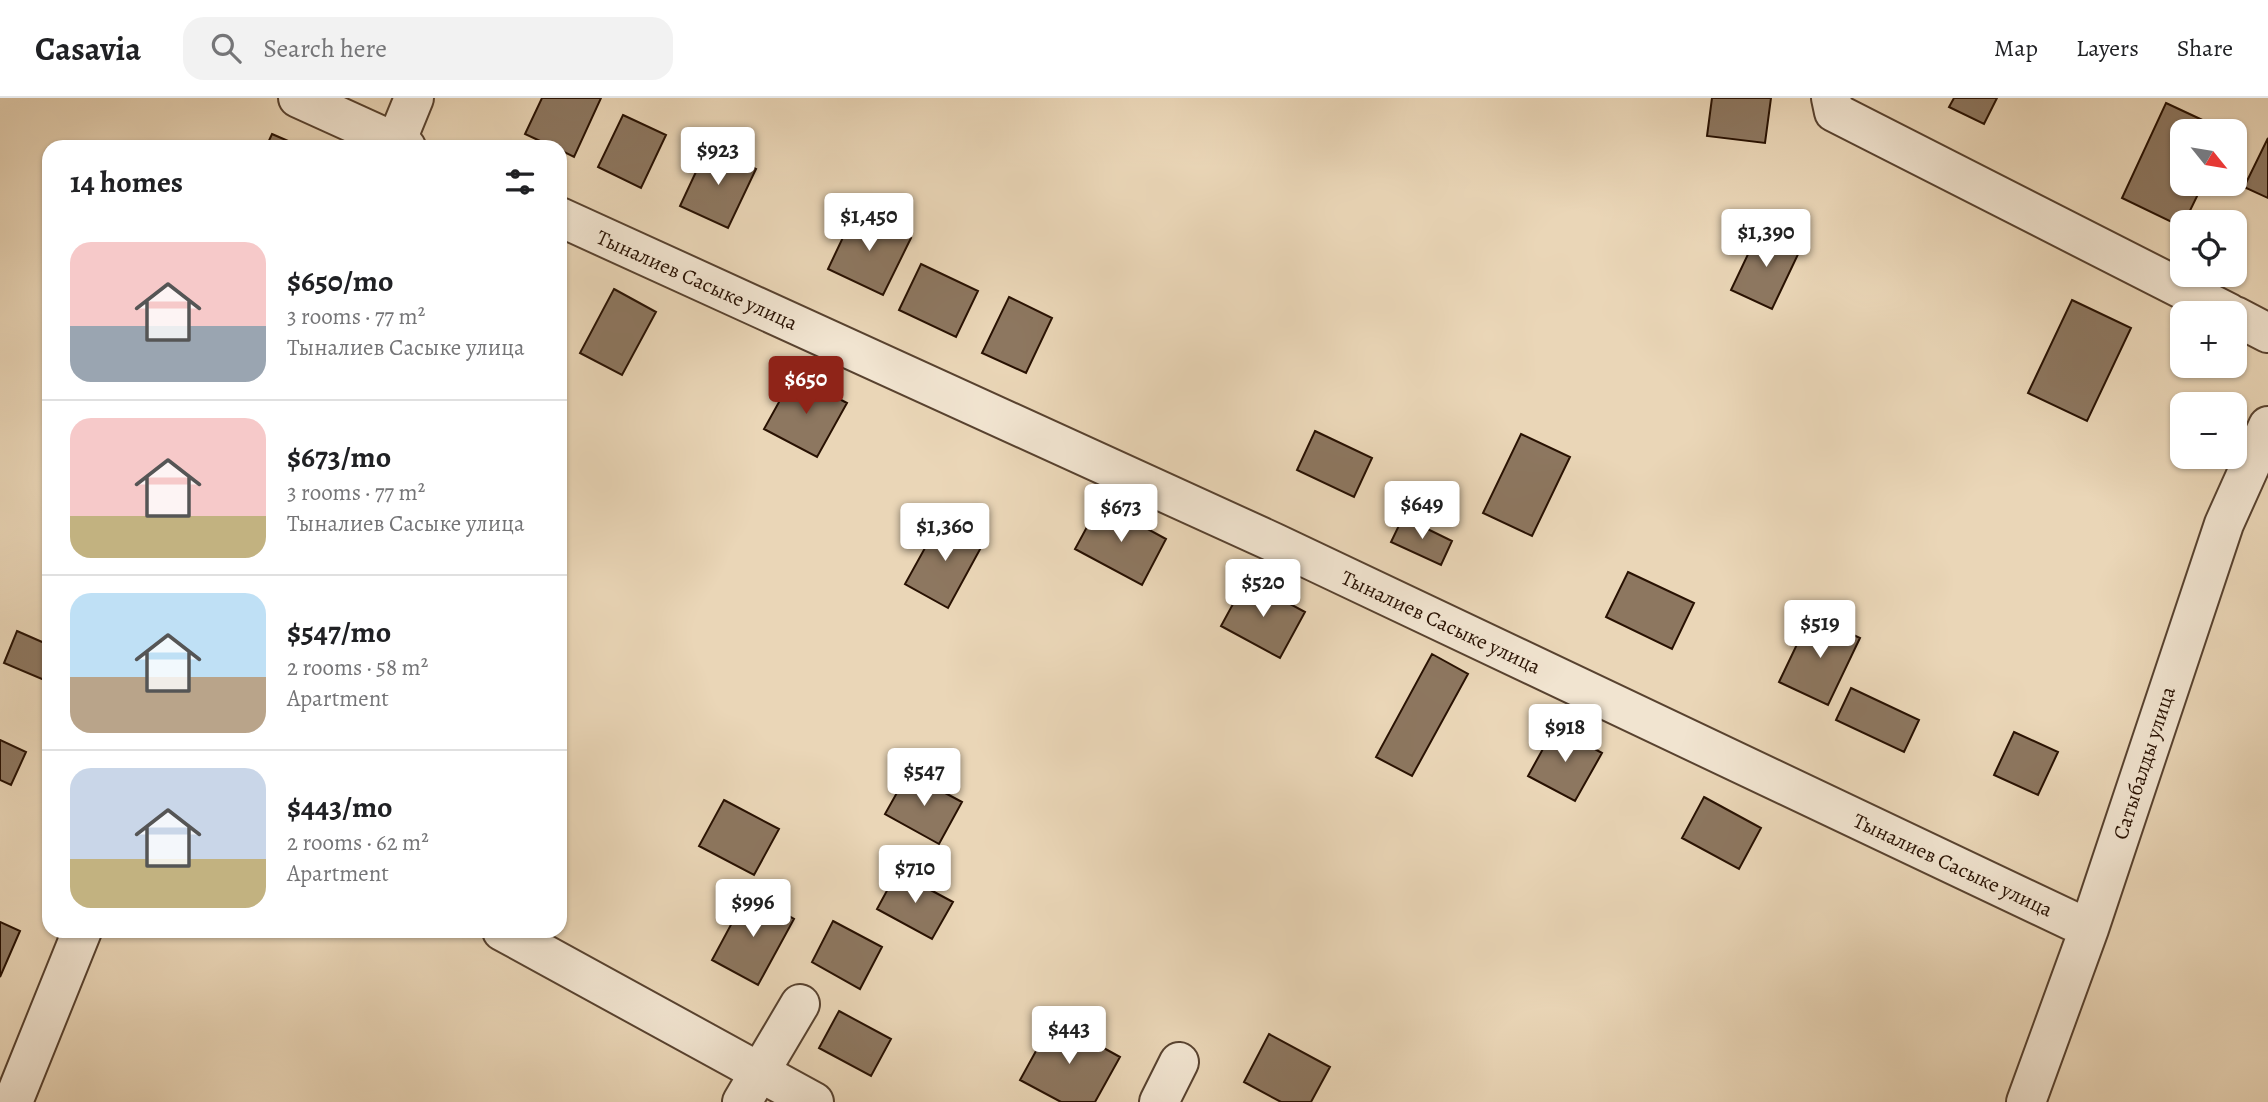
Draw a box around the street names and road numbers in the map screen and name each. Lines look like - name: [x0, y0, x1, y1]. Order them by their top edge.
- street label: Тыналиев Сасыке улица: [592, 223, 802, 337]
- street label: Тыналиев Сасыке улица: [1337, 563, 1546, 681]
- street label: Сатыбалды улица: [2106, 683, 2182, 843]
- street label: Тыналиев Сасыке улица: [1849, 806, 2058, 924]

